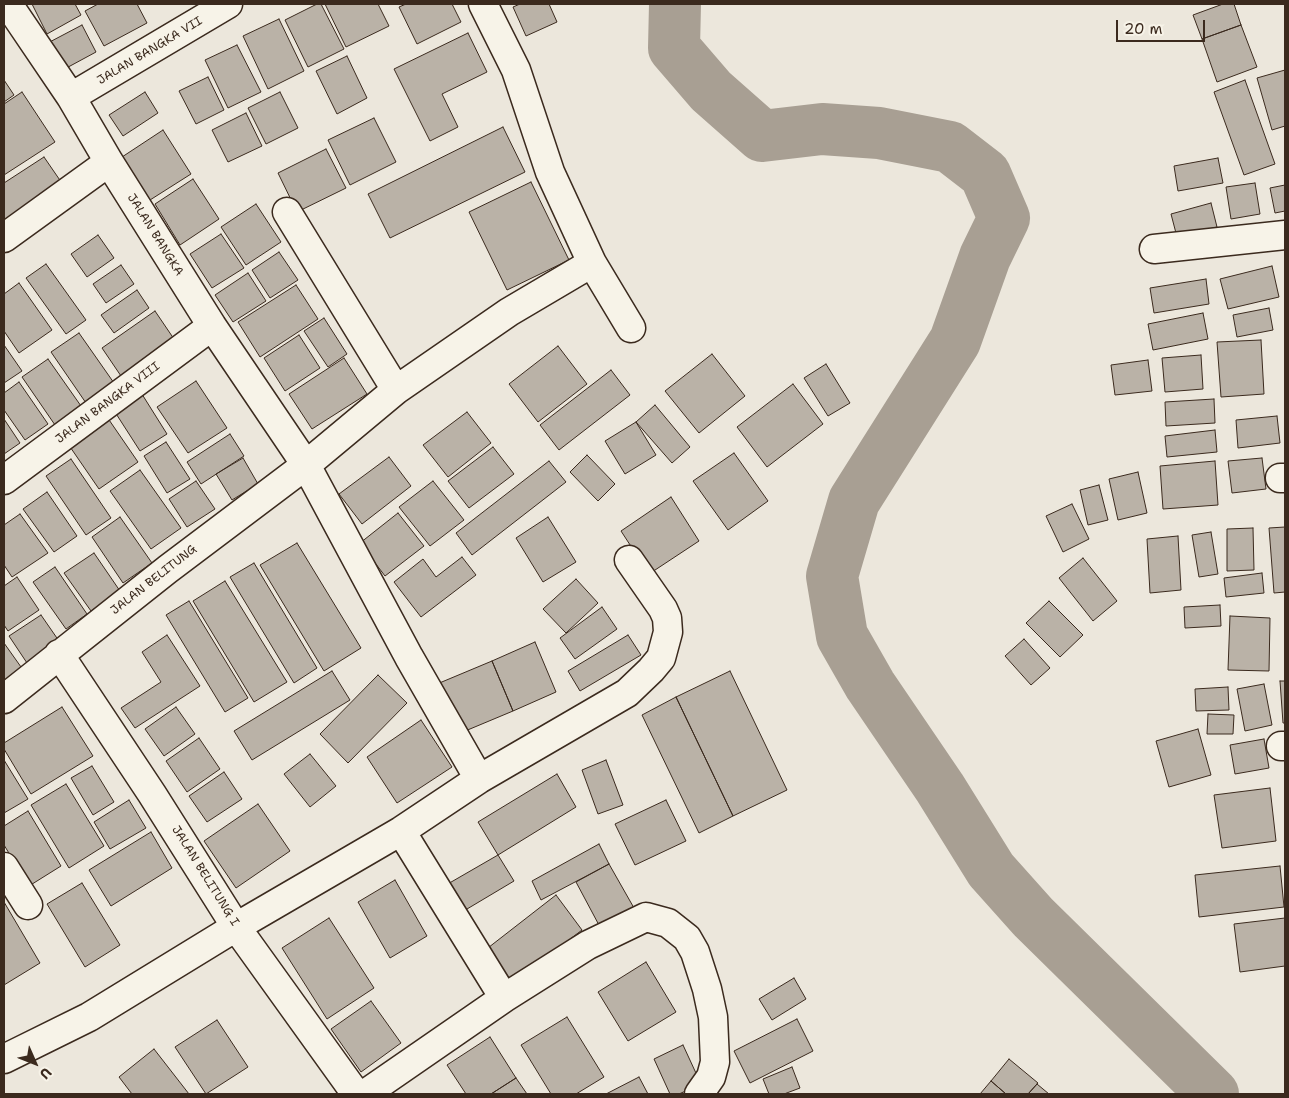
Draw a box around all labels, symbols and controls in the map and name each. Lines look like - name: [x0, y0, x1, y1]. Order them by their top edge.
- scale bar: [1119, 10, 1208, 42]
- street label: JALAN BANGKA VII: [95, 14, 205, 88]
- text: 20 m: [1124, 19, 1163, 39]
- street label: JALAN BANGKA: [124, 191, 186, 279]
- street label: JALAN BANGKA VIII: [53, 359, 163, 447]
- street label: JALAN BELITUNG: [108, 542, 200, 618]
- street label: JALAN BELITUNG I: [168, 823, 242, 929]
- north arrow: [10, 1038, 60, 1088]
- text: U: [36, 1064, 56, 1083]

